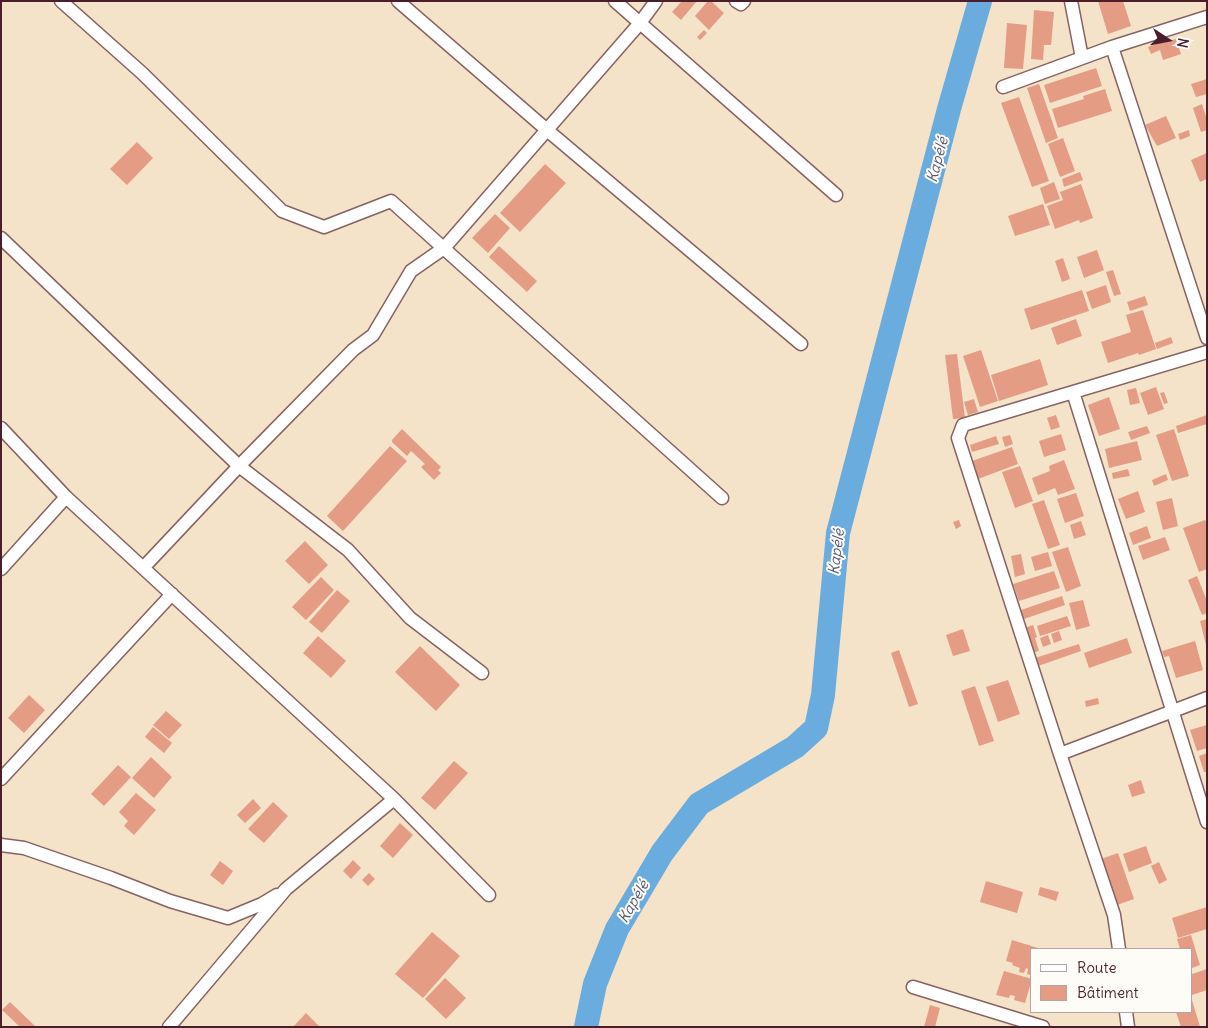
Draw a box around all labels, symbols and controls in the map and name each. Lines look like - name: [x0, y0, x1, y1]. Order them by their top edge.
- north arrow: [1143, 15, 1193, 65]
- text: N: [1173, 36, 1192, 49]
- water label: Kapélé: [923, 136, 953, 184]
- water label: Kapélé: [825, 528, 849, 576]
- water label: Kapélé: [615, 878, 653, 926]
- legend: [1030, 948, 1193, 1013]
- text: Route: [1077, 958, 1117, 977]
- text: Bâtiment: [1077, 983, 1139, 1002]

